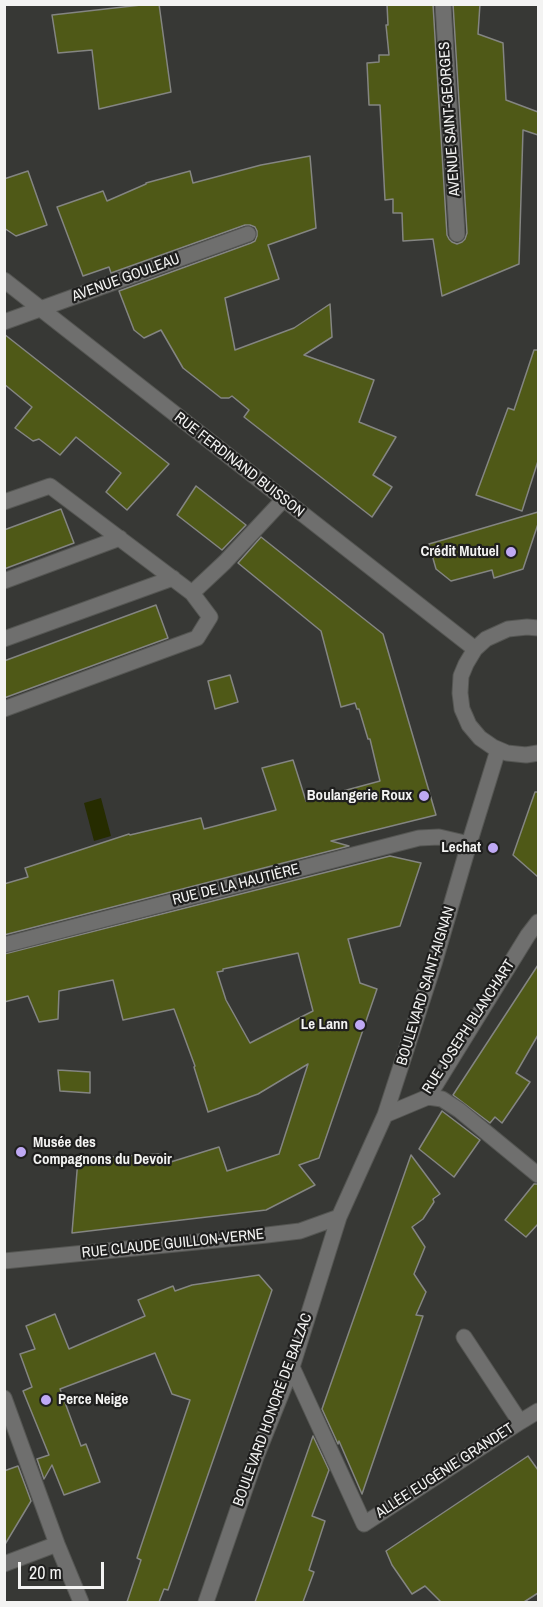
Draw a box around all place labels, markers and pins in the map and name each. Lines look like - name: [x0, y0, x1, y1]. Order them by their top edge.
- place label: Crédit Mutuel: [420, 543, 499, 561]
- marker: Crédit Mutuel: [504, 545, 518, 559]
- place label: Boulangerie Roux: [307, 787, 412, 805]
- marker: Boulangerie Roux: [417, 789, 431, 803]
- place label: Lechat: [441, 839, 481, 857]
- marker: Lechat: [486, 841, 500, 855]
- place label: Le Lann: [301, 1016, 348, 1034]
- marker: Le Lann: [353, 1018, 367, 1032]
- place label: Musée des Compagnons du Devoir: [33, 1134, 172, 1169]
- marker: Musée des Compagnons du Devoir: [14, 1145, 28, 1159]
- place label: Perce Neige: [58, 1391, 128, 1409]
- marker: Perce Neige: [39, 1393, 53, 1407]

